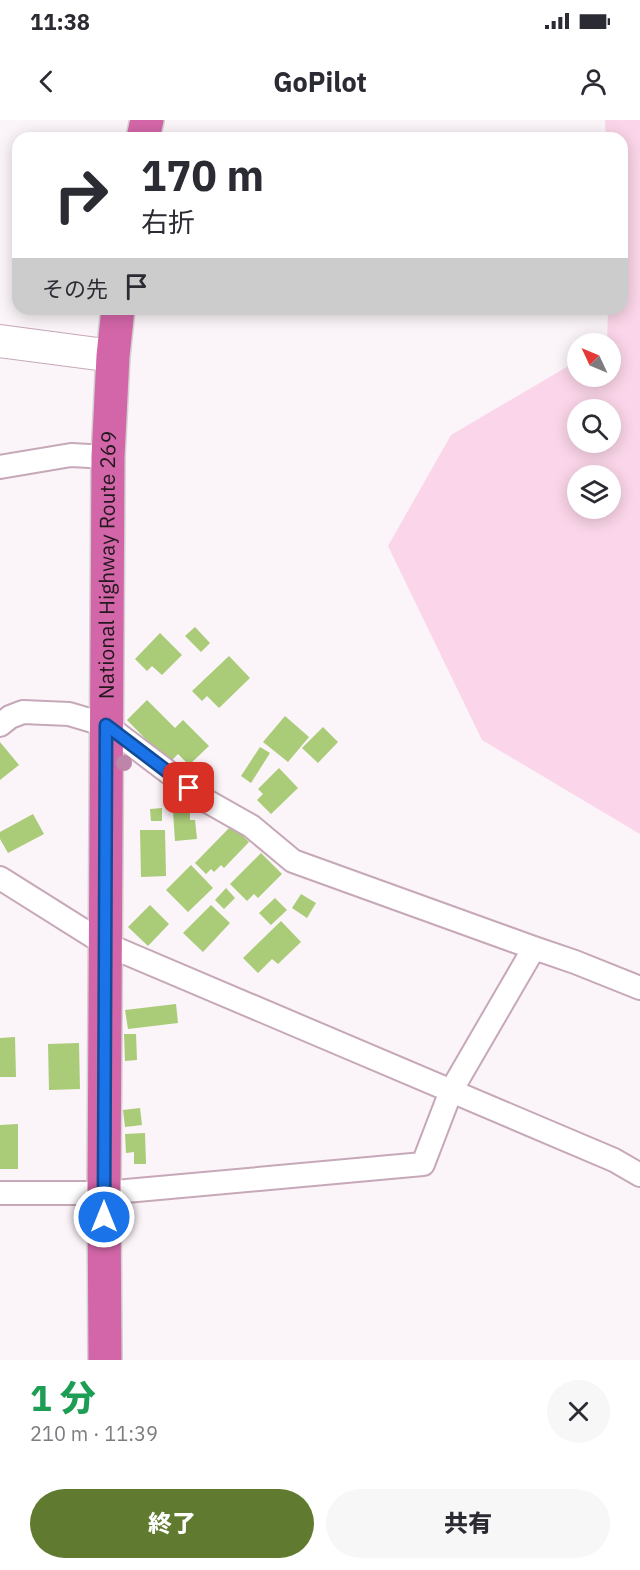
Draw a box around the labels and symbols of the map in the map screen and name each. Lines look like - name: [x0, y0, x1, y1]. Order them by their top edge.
- north arrow: [567, 333, 621, 387]
- street label: National Highway Route 269: [92, 430, 122, 699]
- pin: [163, 762, 214, 813]
- position arrow: [72, 1185, 136, 1249]

